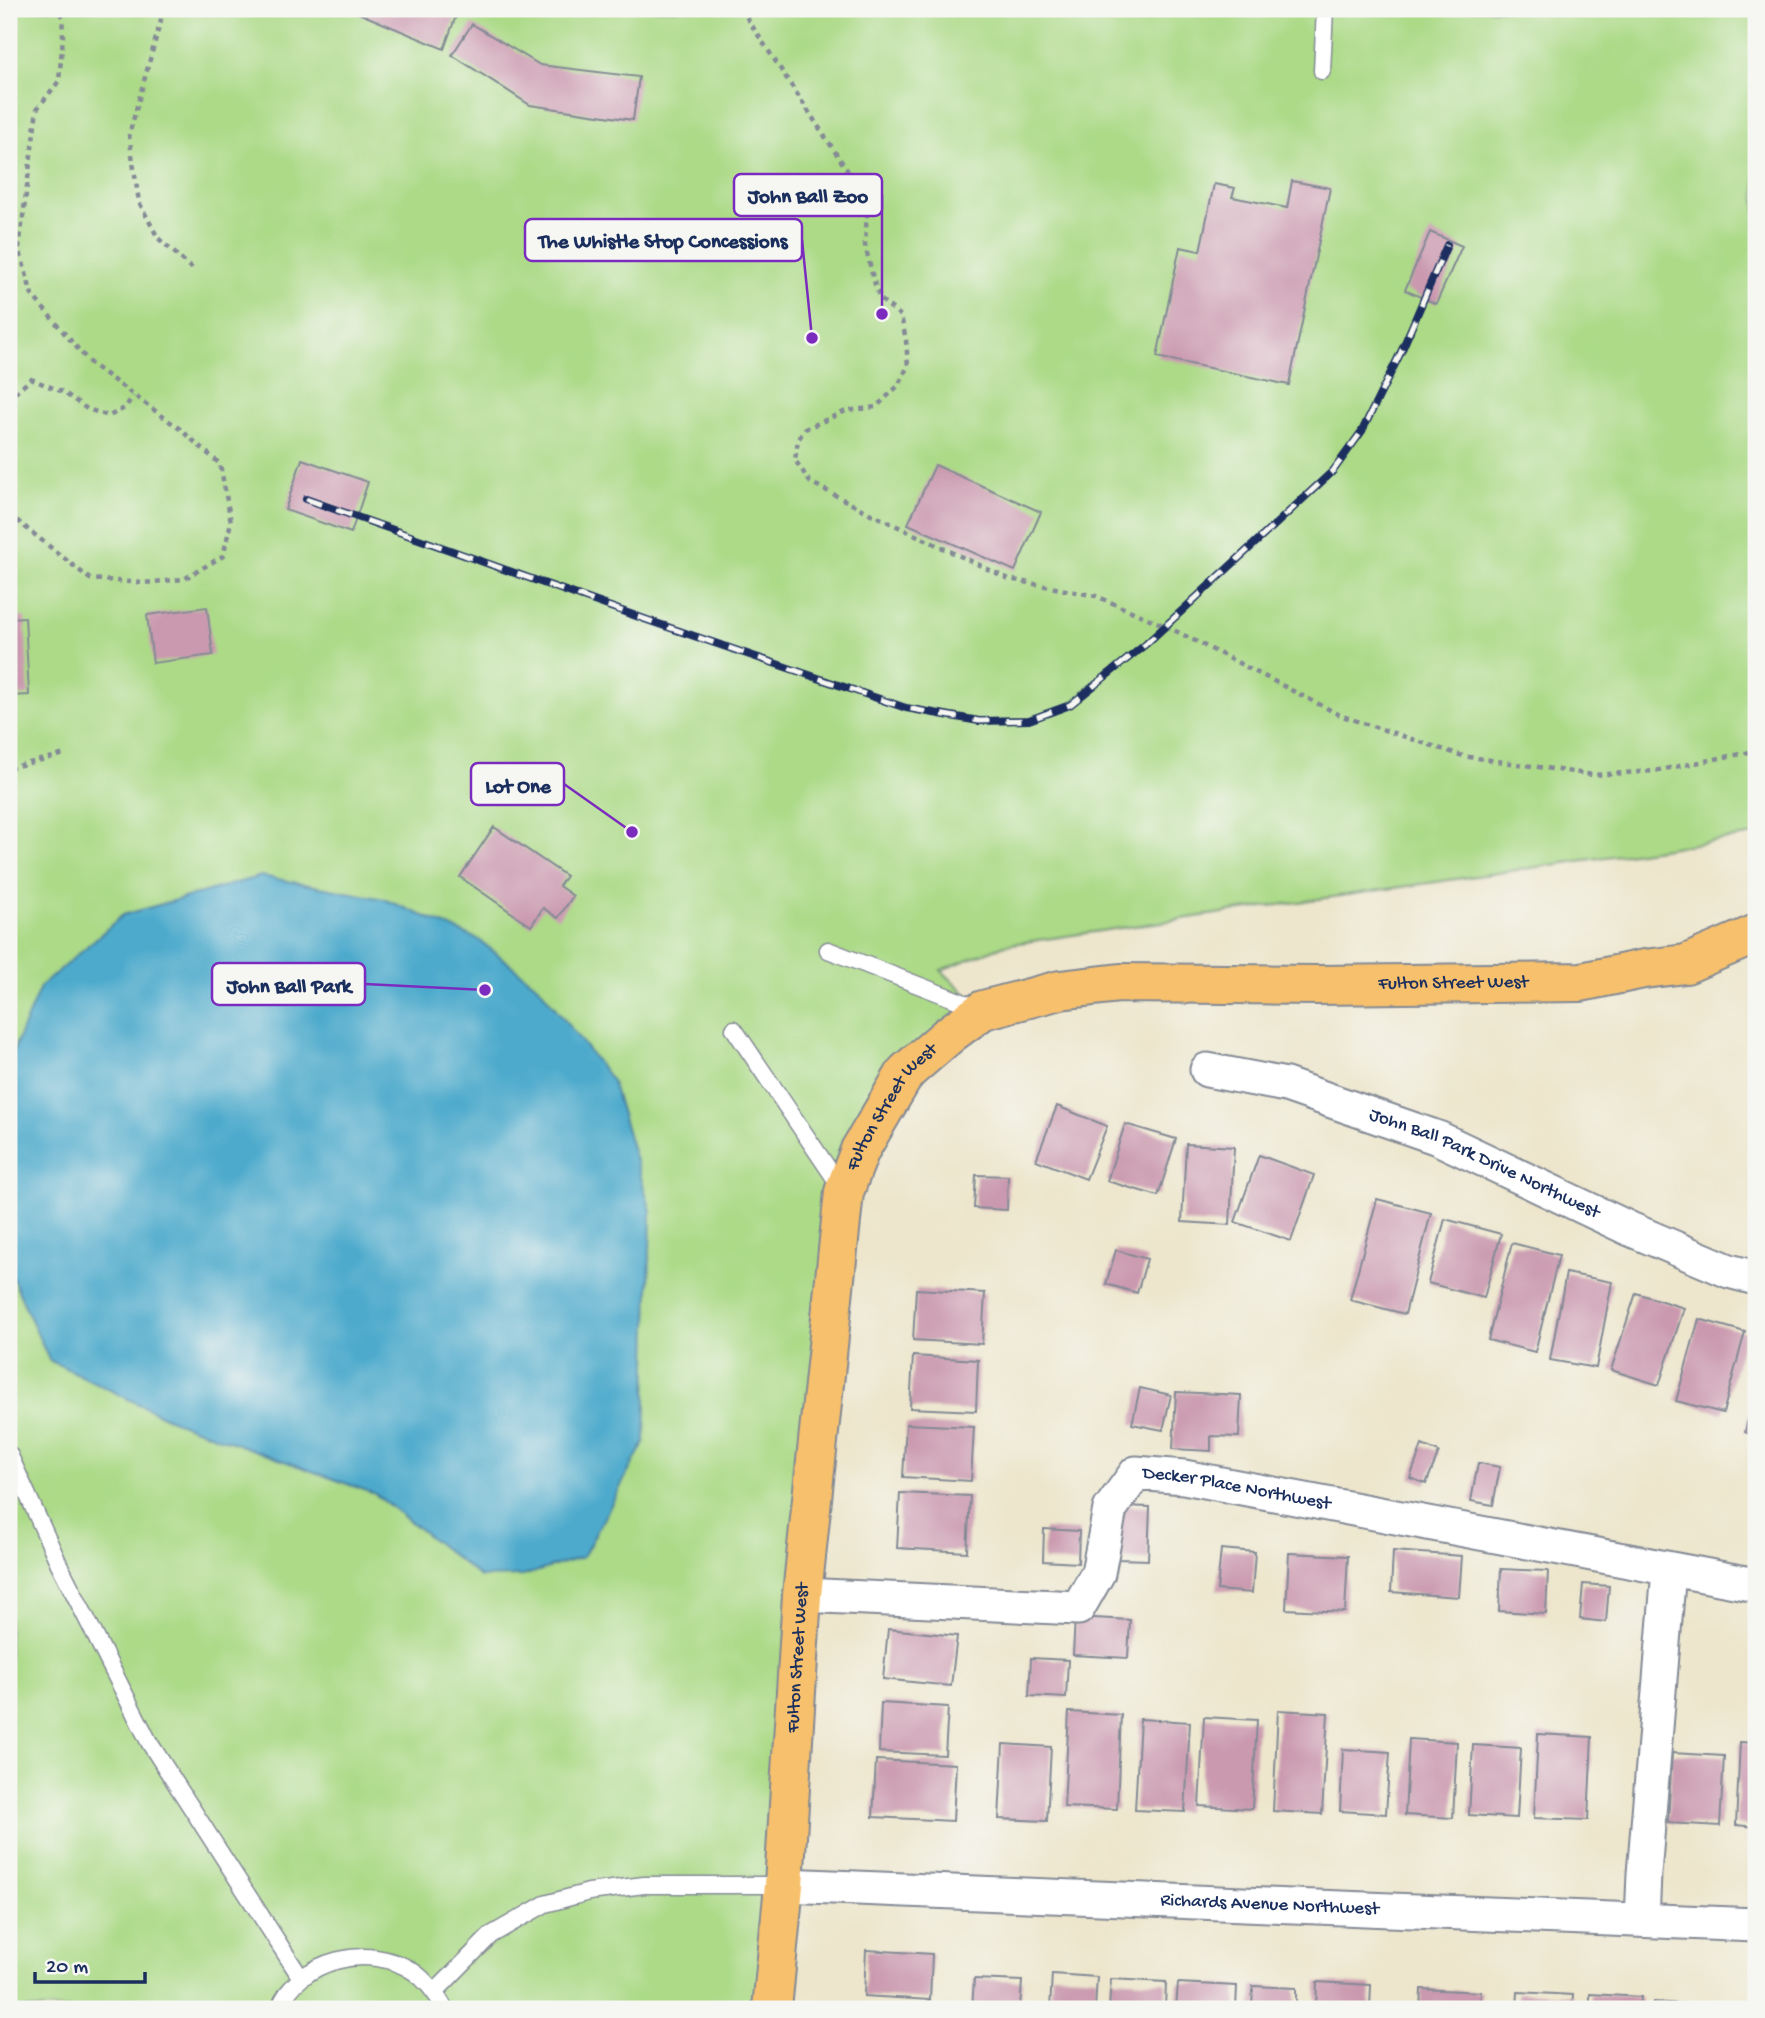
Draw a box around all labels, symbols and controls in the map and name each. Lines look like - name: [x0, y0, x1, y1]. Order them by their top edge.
- callout: John Ball Zoo: [734, 174, 882, 216]
- text: John Ball Zoo: [747, 186, 868, 211]
- callout: The Whistle Stop Concessions: [525, 219, 802, 261]
- text: The Whistle Stop Concessions: [537, 231, 789, 256]
- callout: Lot One: [471, 763, 564, 805]
- text: Lot One: [485, 776, 552, 801]
- callout: John Ball Park: [212, 963, 365, 1005]
- street label: Fulton Street West: [1377, 971, 1531, 996]
- text: John Ball Park: [226, 976, 354, 1001]
- street label: Fulton Street West: [841, 1037, 944, 1175]
- street label: John Ball Park Drive Northwest: [1366, 1103, 1605, 1225]
- street label: Decker Place Northwest: [1140, 1462, 1335, 1516]
- street label: Fulton Street West: [782, 1580, 815, 1735]
- street label: Richards Avenue Northwest: [1160, 1889, 1382, 1921]
- scale bar: [35, 1941, 145, 1985]
- text: 20 m: [46, 1956, 88, 1981]

